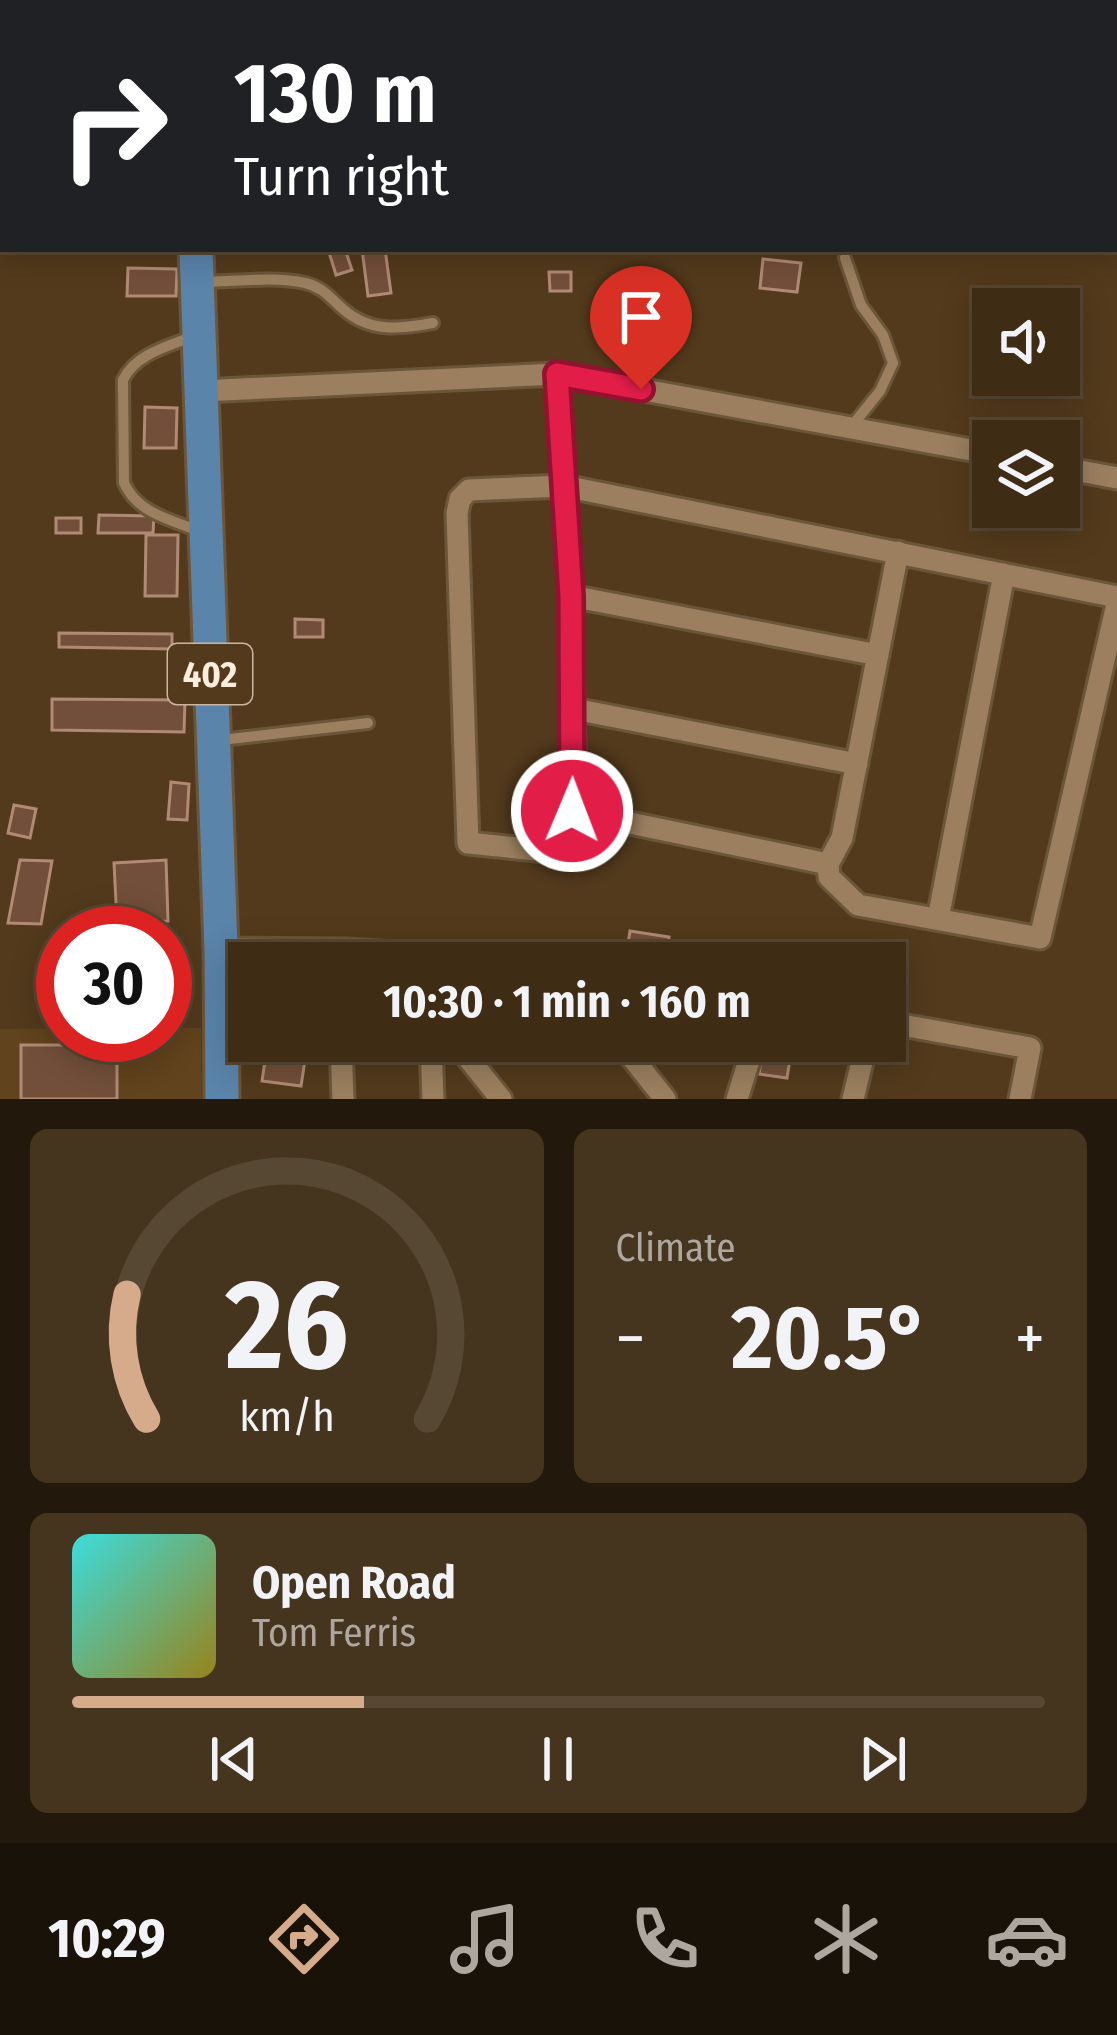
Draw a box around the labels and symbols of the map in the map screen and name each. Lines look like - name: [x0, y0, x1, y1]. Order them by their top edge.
- pin: [590, 266, 692, 389]
- road number: 402: [168, 644, 252, 704]
- position arrow: [509, 748, 635, 874]
- speed limit sign: 30: [36, 906, 192, 1062]

